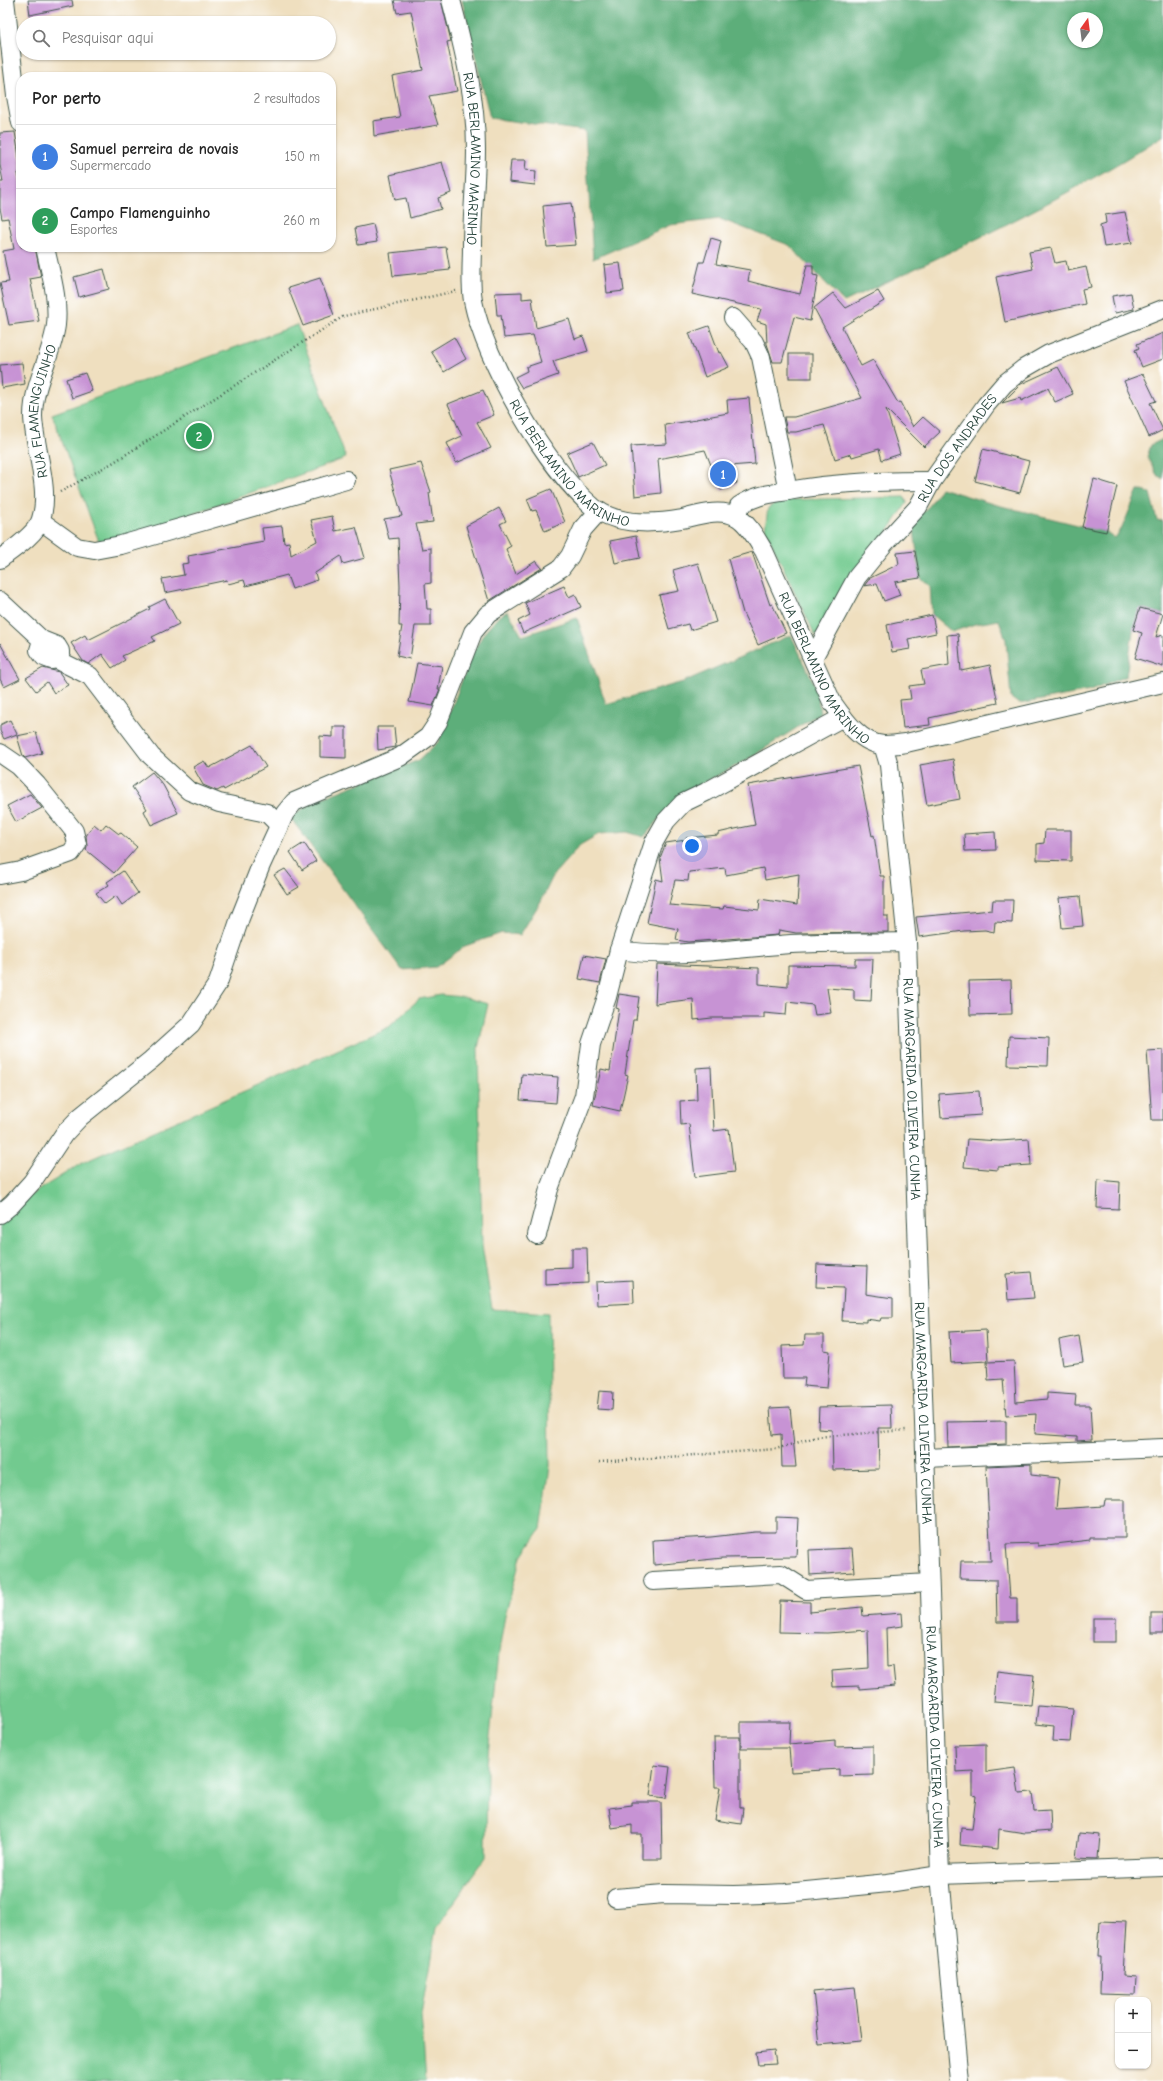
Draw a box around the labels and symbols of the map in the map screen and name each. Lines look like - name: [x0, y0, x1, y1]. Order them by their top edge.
- north arrow: [1067, 12, 1103, 48]
- street label: RUA BERLAMINO MARINHO: [459, 71, 484, 245]
- street label: RUA FLAMENGUINHO: [25, 342, 60, 479]
- street label: RUA DOS ANDRADES: [914, 390, 1001, 505]
- street label: RUA BERLAMINO MARINHO: [505, 396, 631, 530]
- pin: 2: [186, 421, 212, 451]
- pin: 1: [710, 459, 736, 489]
- street label: RUA BERLAMINO MARINHO: [775, 589, 873, 748]
- your location: [682, 836, 702, 856]
- street label: RUA MARGARIDA OLIVEIRA CUNHA: [899, 978, 924, 1201]
- street label: RUA MARGARIDA OLIVEIRA CUNHA: [911, 1301, 936, 1524]
- street label: RUA MARGARIDA OLIVEIRA CUNHA: [922, 1625, 947, 1848]

